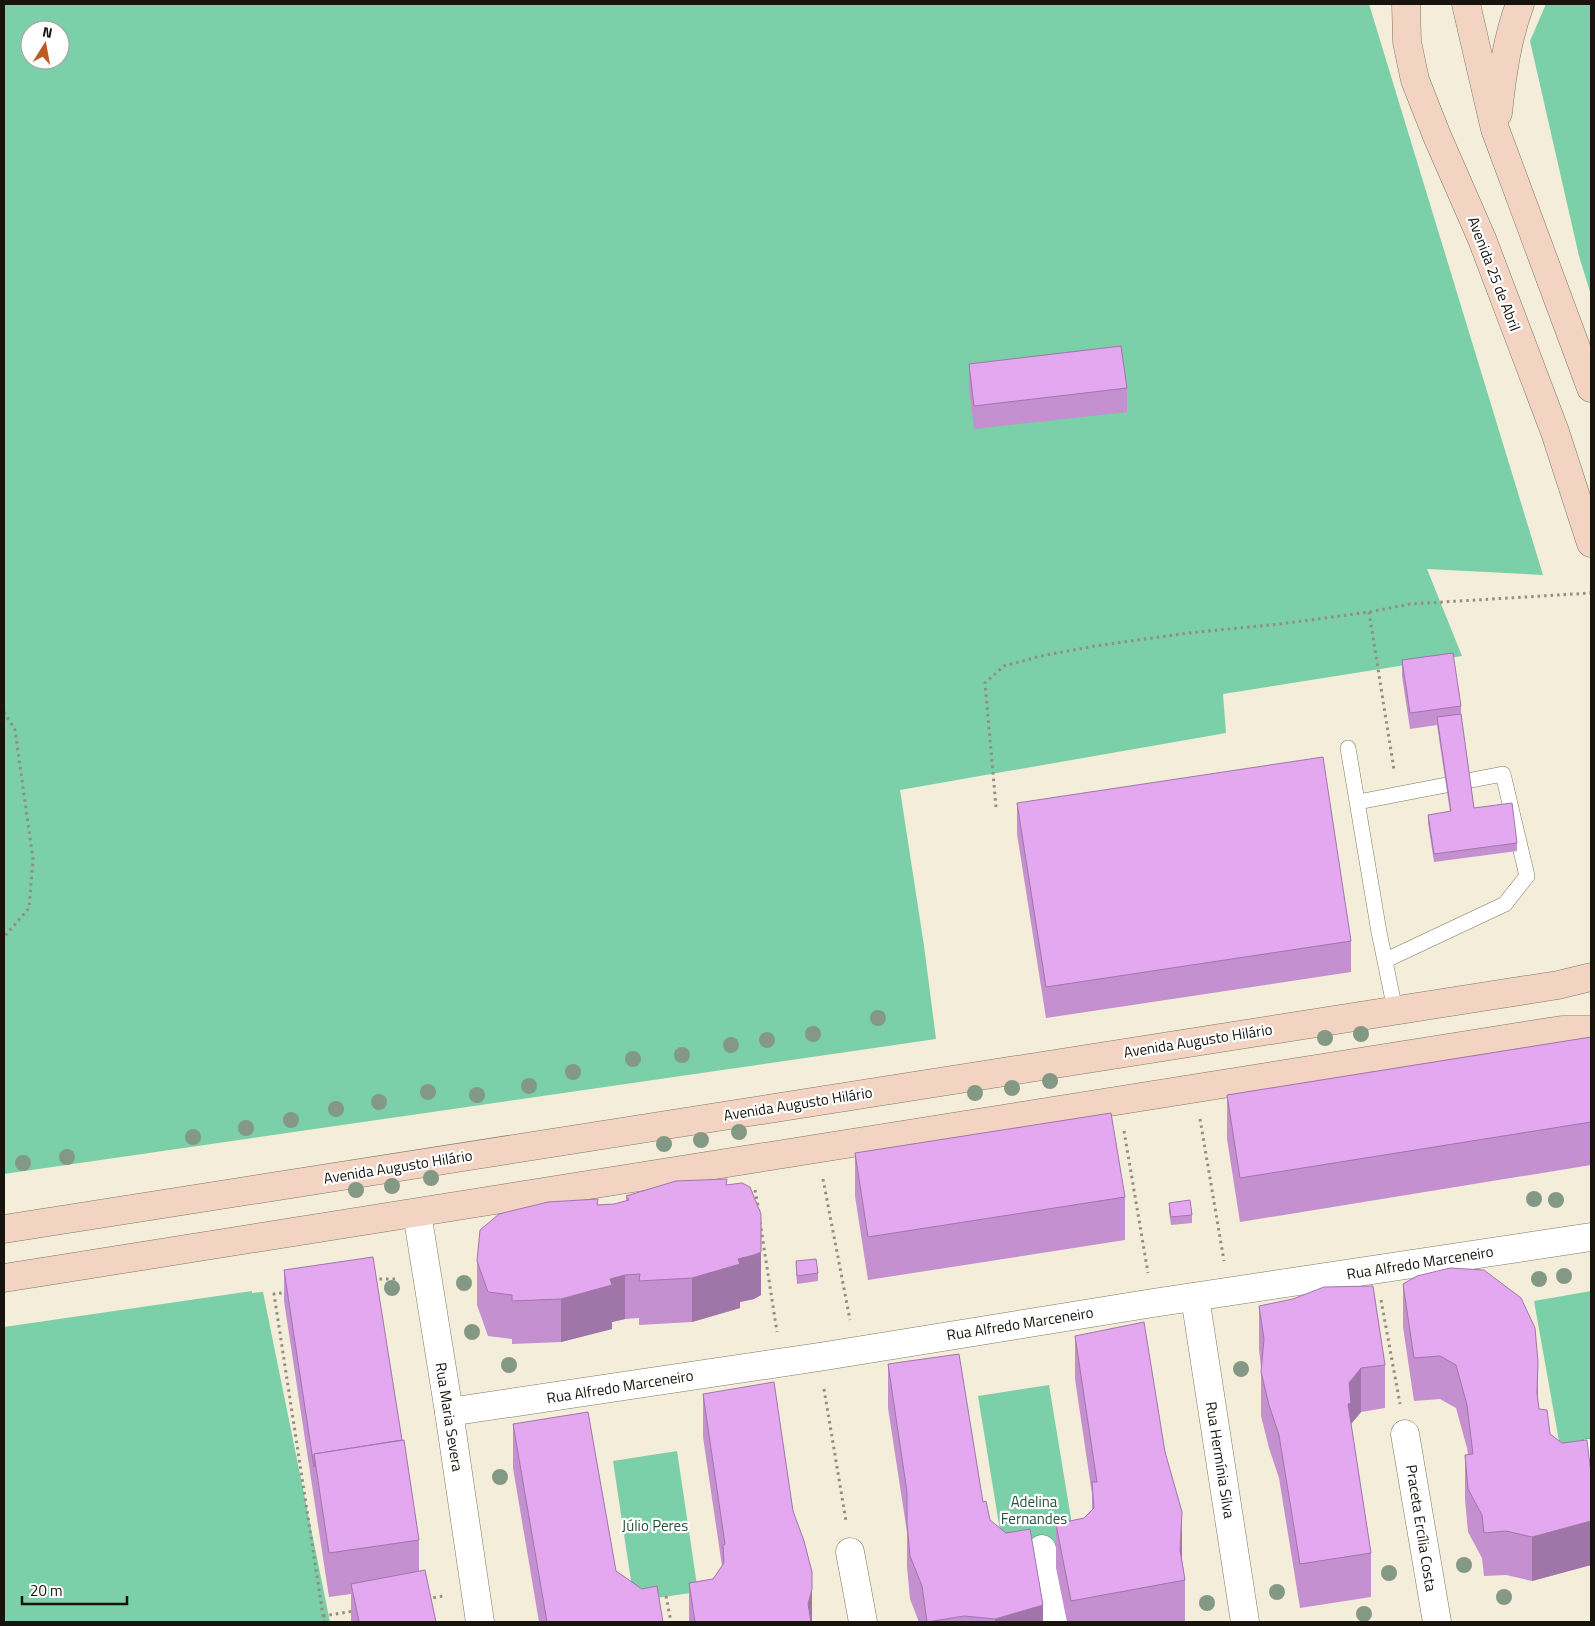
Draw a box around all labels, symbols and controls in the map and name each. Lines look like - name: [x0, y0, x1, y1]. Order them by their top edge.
- north arrow: [20, 20, 70, 70]
- text: N: [41, 21, 54, 43]
- street label: Avenida 25 de Abril: [1462, 213, 1527, 334]
- street label: Avenida Augusto Hilário: [1122, 1017, 1274, 1064]
- street label: Avenida Augusto Hilário: [722, 1080, 874, 1127]
- street label: Avenida Augusto Hilário: [322, 1143, 474, 1190]
- street label: Rua Alfredo Marceneiro: [1345, 1240, 1495, 1285]
- street label: Rua Alfredo Marceneiro: [945, 1301, 1095, 1346]
- street label: Rua Maria Severa: [430, 1361, 470, 1474]
- street label: Rua Alfredo Marceneiro: [545, 1364, 695, 1409]
- street label: Rua Hermínia Silva: [1200, 1400, 1241, 1521]
- street label: Praceta Ercília Costa: [1400, 1463, 1443, 1593]
- park label: Adelina Fernandes: [1001, 1490, 1067, 1530]
- park label: Júlio Peres: [622, 1514, 688, 1537]
- scale bar: [22, 1574, 128, 1606]
- text: 20 m: [30, 1579, 63, 1602]

